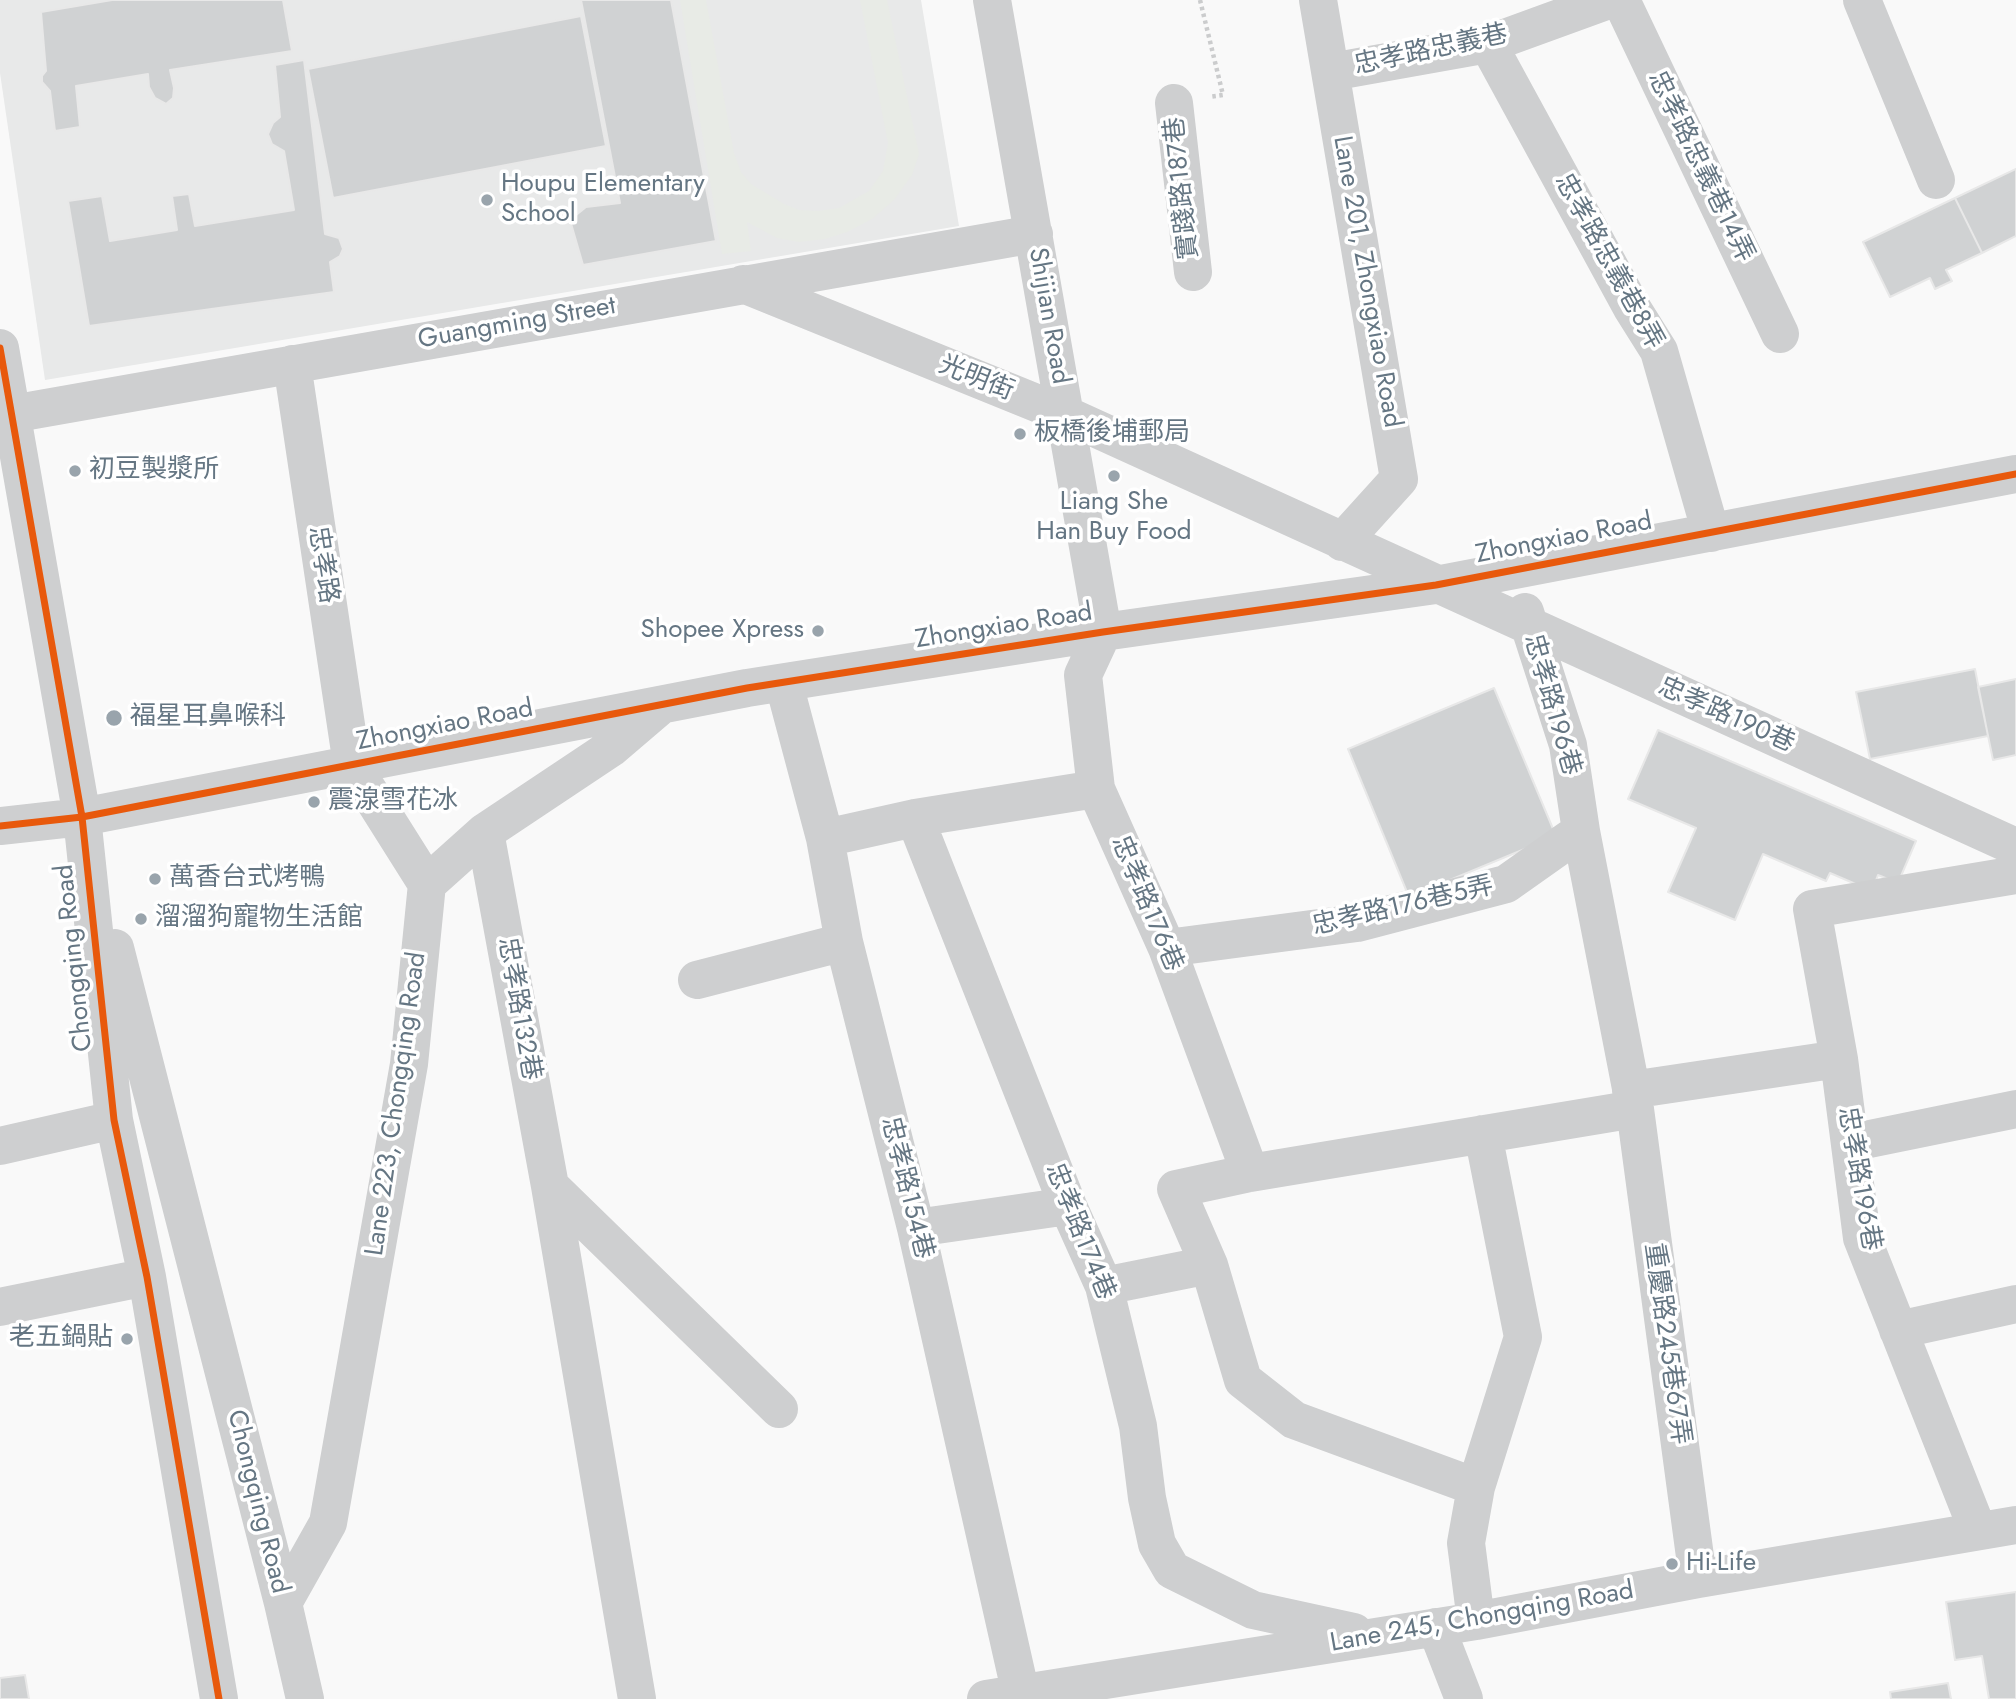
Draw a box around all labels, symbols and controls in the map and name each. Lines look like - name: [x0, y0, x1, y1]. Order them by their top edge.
- street label: 忠孝路忠義巷: [1351, 20, 1511, 82]
- street label: 忠孝路忠義巷14弄: [1640, 66, 1760, 268]
- street label: 實踐路187巷: [1160, 115, 1206, 261]
- street label: Lane 201, Zhongxiao Road: [1325, 134, 1407, 430]
- place label: Houpu Elementary School: [501, 169, 705, 230]
- street label: 忠孝路忠義巷8弄: [1547, 169, 1669, 355]
- marker: Houpu Elementary School: [479, 192, 495, 208]
- street label: Shijian Road: [1021, 245, 1075, 387]
- street label: Guangming Street: [416, 291, 618, 357]
- street label: 光明街: [934, 350, 1018, 408]
- place label: 板橋後埔郵局: [1034, 418, 1190, 450]
- marker: 板橋後埔郵局: [1012, 426, 1028, 442]
- place label: 初豆製漿所: [89, 455, 219, 487]
- marker: 初豆製漿所: [67, 463, 83, 479]
- marker: Liang She Han Buy Food: [1106, 468, 1122, 484]
- place label: Liang She Han Buy Food: [1036, 487, 1192, 548]
- street label: Zhongxiao Road: [1473, 507, 1655, 571]
- street label: 忠孝路: [300, 524, 344, 606]
- street label: Zhongxiao Road: [913, 598, 1095, 656]
- place label: Shopee Xpress: [640, 615, 804, 647]
- marker: Shopee Xpress: [810, 623, 826, 639]
- street label: 忠孝路196巷: [1516, 631, 1586, 779]
- street label: 忠孝路190巷: [1653, 672, 1799, 760]
- street label: Zhongxiao Road: [354, 694, 536, 758]
- place label: 福星耳鼻喉科: [130, 702, 286, 734]
- marker: 福星耳鼻喉科: [104, 708, 124, 728]
- place label: 震湶雪花冰: [328, 786, 458, 818]
- marker: 震湶雪花冰: [306, 794, 322, 810]
- street label: 忠孝路176巷: [1103, 831, 1189, 977]
- street label: Chongqing Road: [50, 863, 100, 1053]
- place label: 萬香台式烤鴨: [169, 863, 325, 895]
- marker: 萬香台式烤鴨: [147, 871, 163, 887]
- street label: 忠孝路176巷5弄: [1309, 871, 1497, 943]
- place label: 溜溜狗寵物生活館: [155, 903, 363, 935]
- marker: 溜溜狗寵物生活館: [133, 911, 149, 927]
- street label: 忠孝路132巷: [490, 935, 546, 1083]
- street label: Lane 223, Chongqing Road: [360, 950, 434, 1258]
- street label: 忠孝路196巷: [1830, 1105, 1886, 1253]
- street label: 忠孝路154巷: [873, 1114, 939, 1262]
- street label: 忠孝路174巷: [1037, 1159, 1121, 1305]
- street label: 重慶路245巷67弄: [1636, 1241, 1696, 1447]
- place label: 老五鍋貼: [9, 1323, 113, 1355]
- marker: 老五鍋貼: [119, 1331, 135, 1347]
- street label: Chongqing Road: [219, 1407, 295, 1597]
- place label: Hi-Life: [1686, 1548, 1756, 1580]
- marker: Hi-Life: [1664, 1556, 1680, 1572]
- street label: Lane 245, Chongqing Road: [1328, 1576, 1636, 1660]

